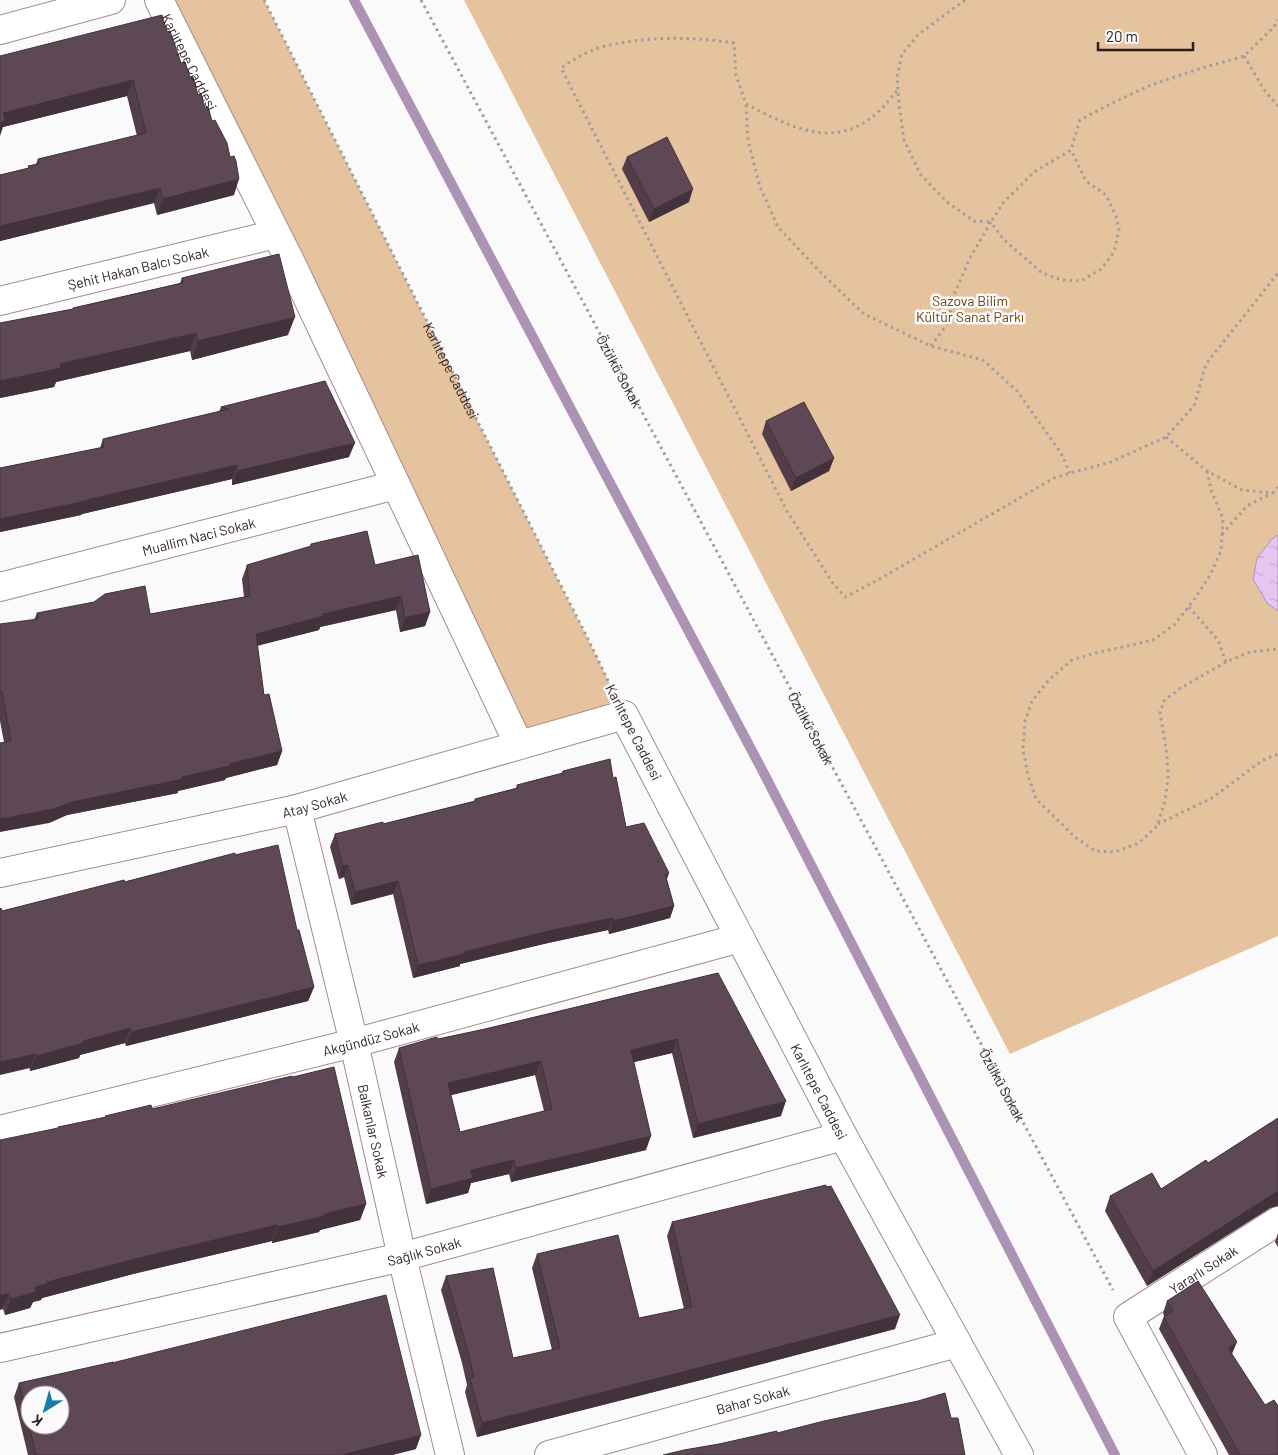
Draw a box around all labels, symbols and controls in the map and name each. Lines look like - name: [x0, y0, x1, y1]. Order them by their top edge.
- street label: Karlıtepe Caddesi: [159, 11, 221, 113]
- scale bar: [1098, 20, 1193, 52]
- text: 20 m: [1106, 27, 1138, 45]
- street label: Şehit Hakan Balcı Sokak: [66, 242, 210, 293]
- park label: Sazova Bilim Kültür Sanat Parkı: [916, 292, 1024, 325]
- street label: Karlıtepe Caddesi: [420, 319, 483, 421]
- street label: Özülkü Sokak: [594, 332, 646, 410]
- street label: Muallim Naci Sokak: [140, 513, 257, 559]
- street label: Karlıtepe Caddesi: [602, 681, 666, 783]
- street label: Özülkü Sokak: [785, 689, 838, 767]
- street label: Atay Sokak: [280, 787, 349, 821]
- street label: Akgündüz Sokak: [321, 1017, 421, 1059]
- street label: Karlıtepe Caddesi: [788, 1040, 852, 1142]
- street label: Özülkü Sokak: [977, 1046, 1029, 1124]
- street label: Balkanlar Sokak: [355, 1082, 393, 1180]
- street label: Sağlık Sokak: [385, 1233, 463, 1269]
- street label: Yararlı Sokak: [1166, 1241, 1240, 1297]
- street label: Bahar Sokak: [714, 1381, 791, 1417]
- north arrow: [20, 1385, 70, 1435]
- text: K: [28, 1411, 45, 1430]

